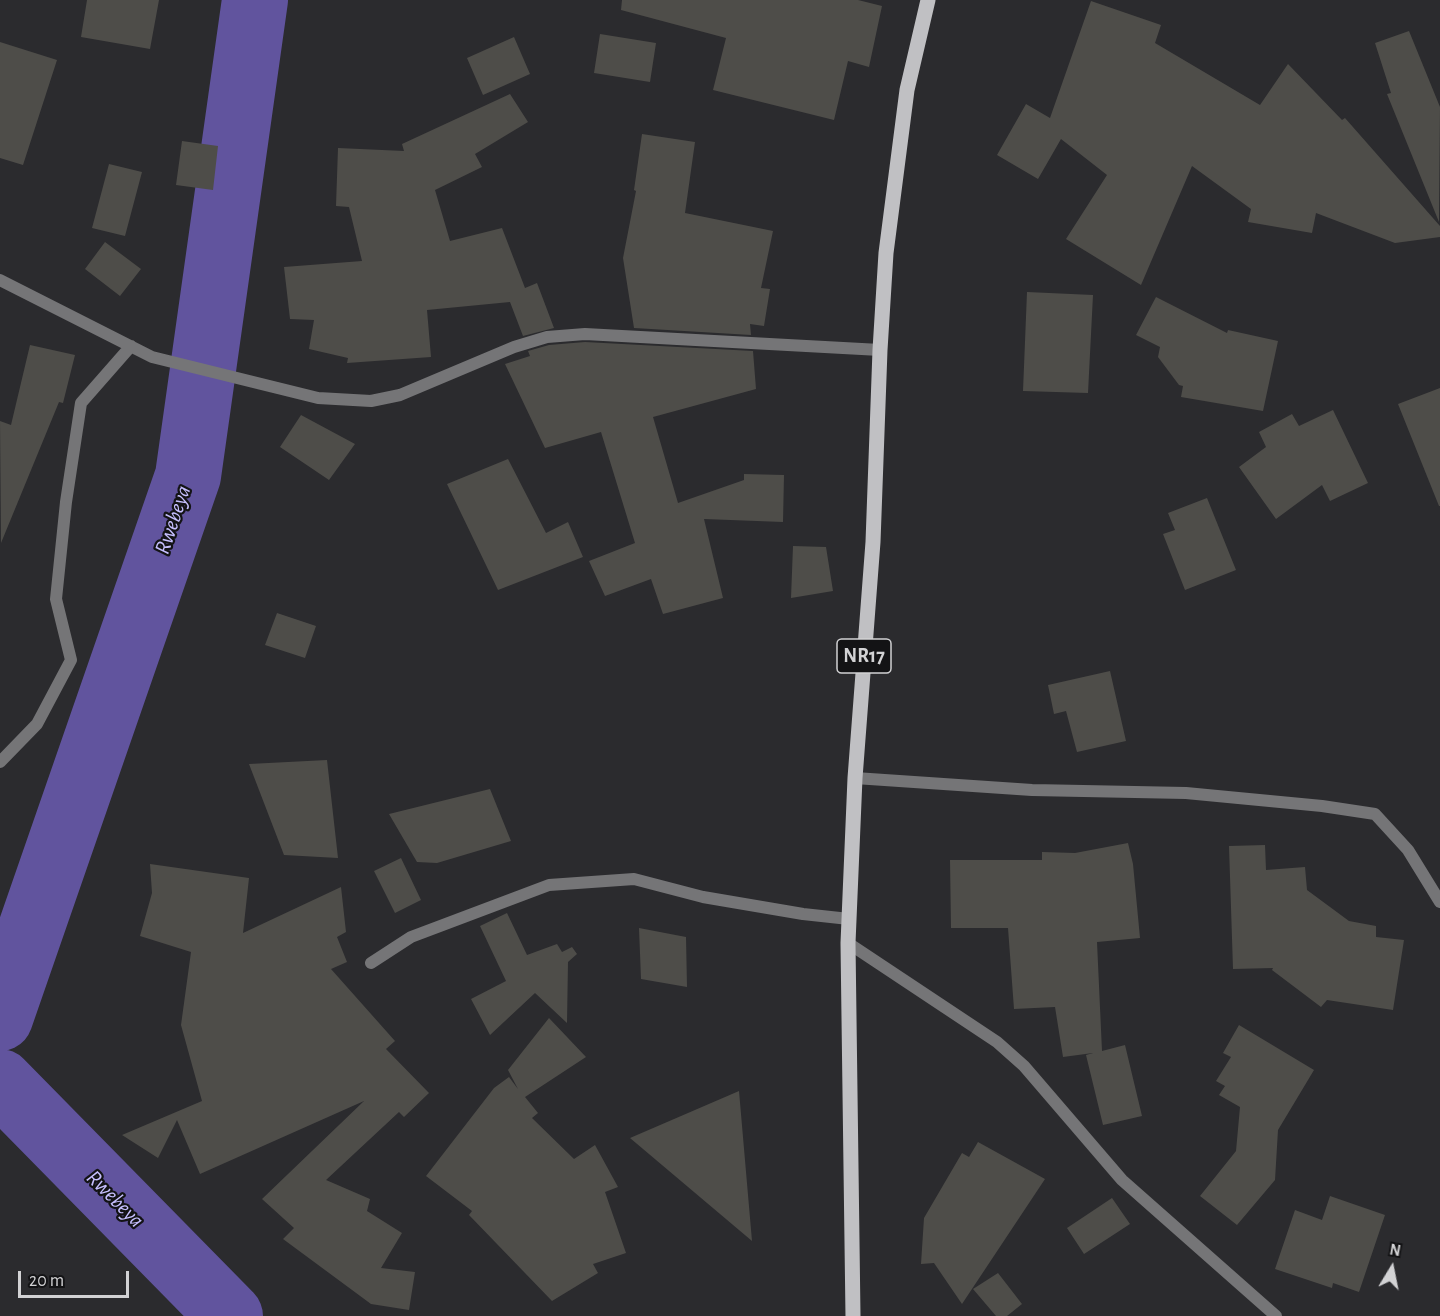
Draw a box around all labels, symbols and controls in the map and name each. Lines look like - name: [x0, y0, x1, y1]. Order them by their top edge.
- water label: Rwebeya: [149, 482, 197, 558]
- road number: NR17: [837, 639, 891, 673]
- water label: Rwebeya: [81, 1165, 149, 1233]
- north arrow: [1362, 1238, 1422, 1298]
- text: N: [1388, 1241, 1402, 1259]
- scale bar: [21, 1259, 132, 1297]
- text: 20 m: [29, 1272, 64, 1290]

